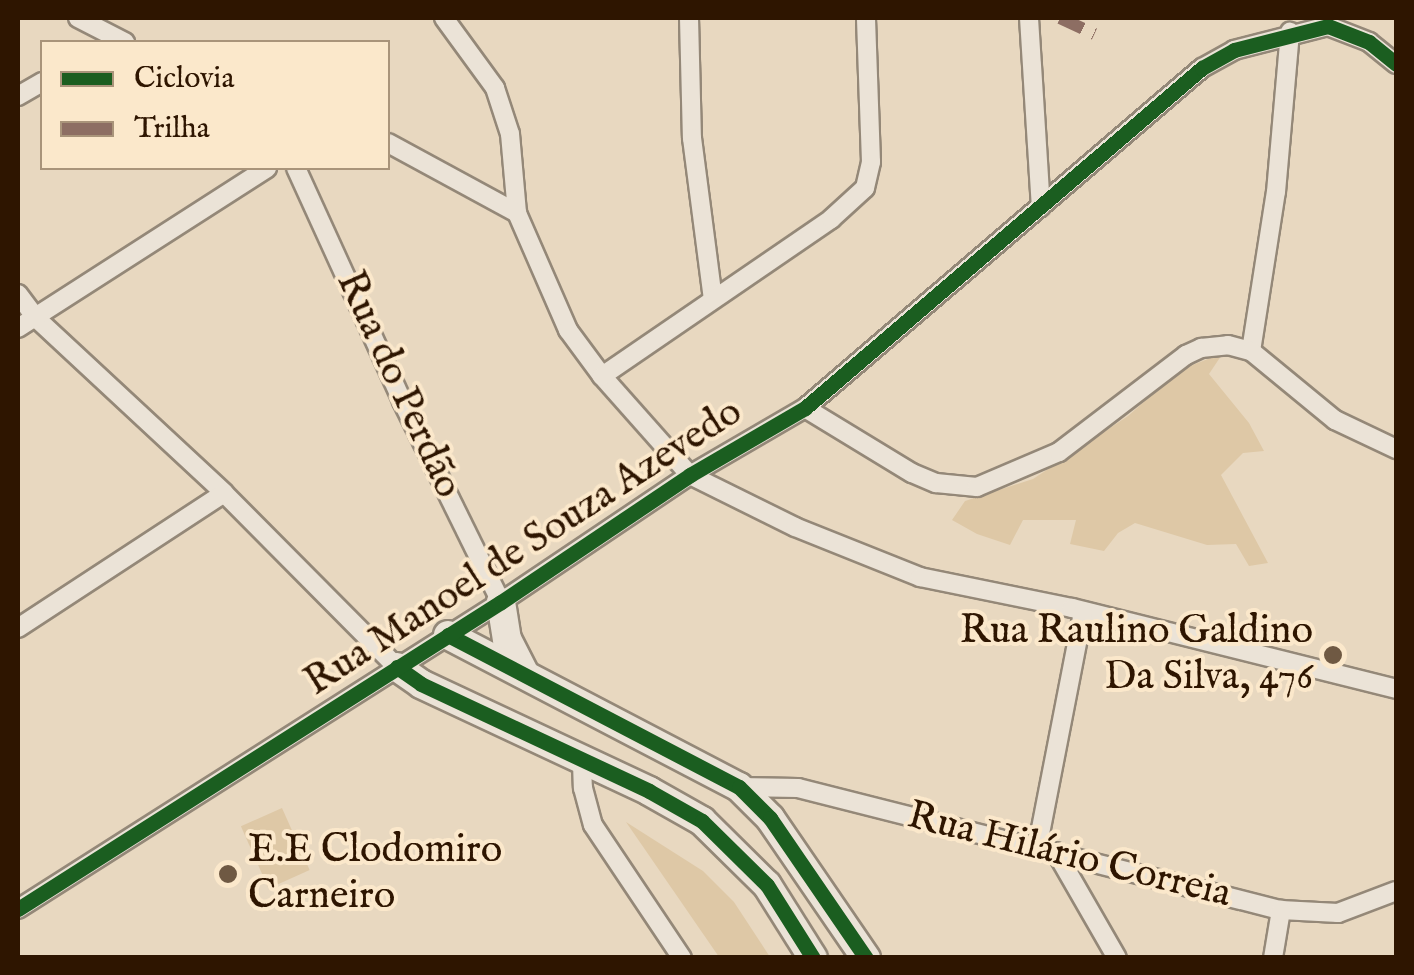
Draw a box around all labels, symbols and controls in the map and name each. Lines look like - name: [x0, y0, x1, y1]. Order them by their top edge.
- legend: [40, 40, 390, 170]
- text: Ciclovia: [134, 60, 234, 98]
- text: Trilha: [134, 110, 210, 148]
- street label: Rua do Perdão: [325, 264, 471, 506]
- street label: Rua Manoel de Souza Azevedo: [297, 389, 751, 707]
- place label: Rua Raulino Galdino Da Silva, 476: [960, 608, 1313, 702]
- marker: Rua Raulino Galdino Da Silva, 476: [1322, 644, 1344, 666]
- street label: Rua Hilário Correia: [902, 793, 1236, 919]
- place label: E.E Clodomiro Carneiro: [248, 827, 502, 921]
- marker: E.E Clodomiro Carneiro: [217, 863, 239, 885]

